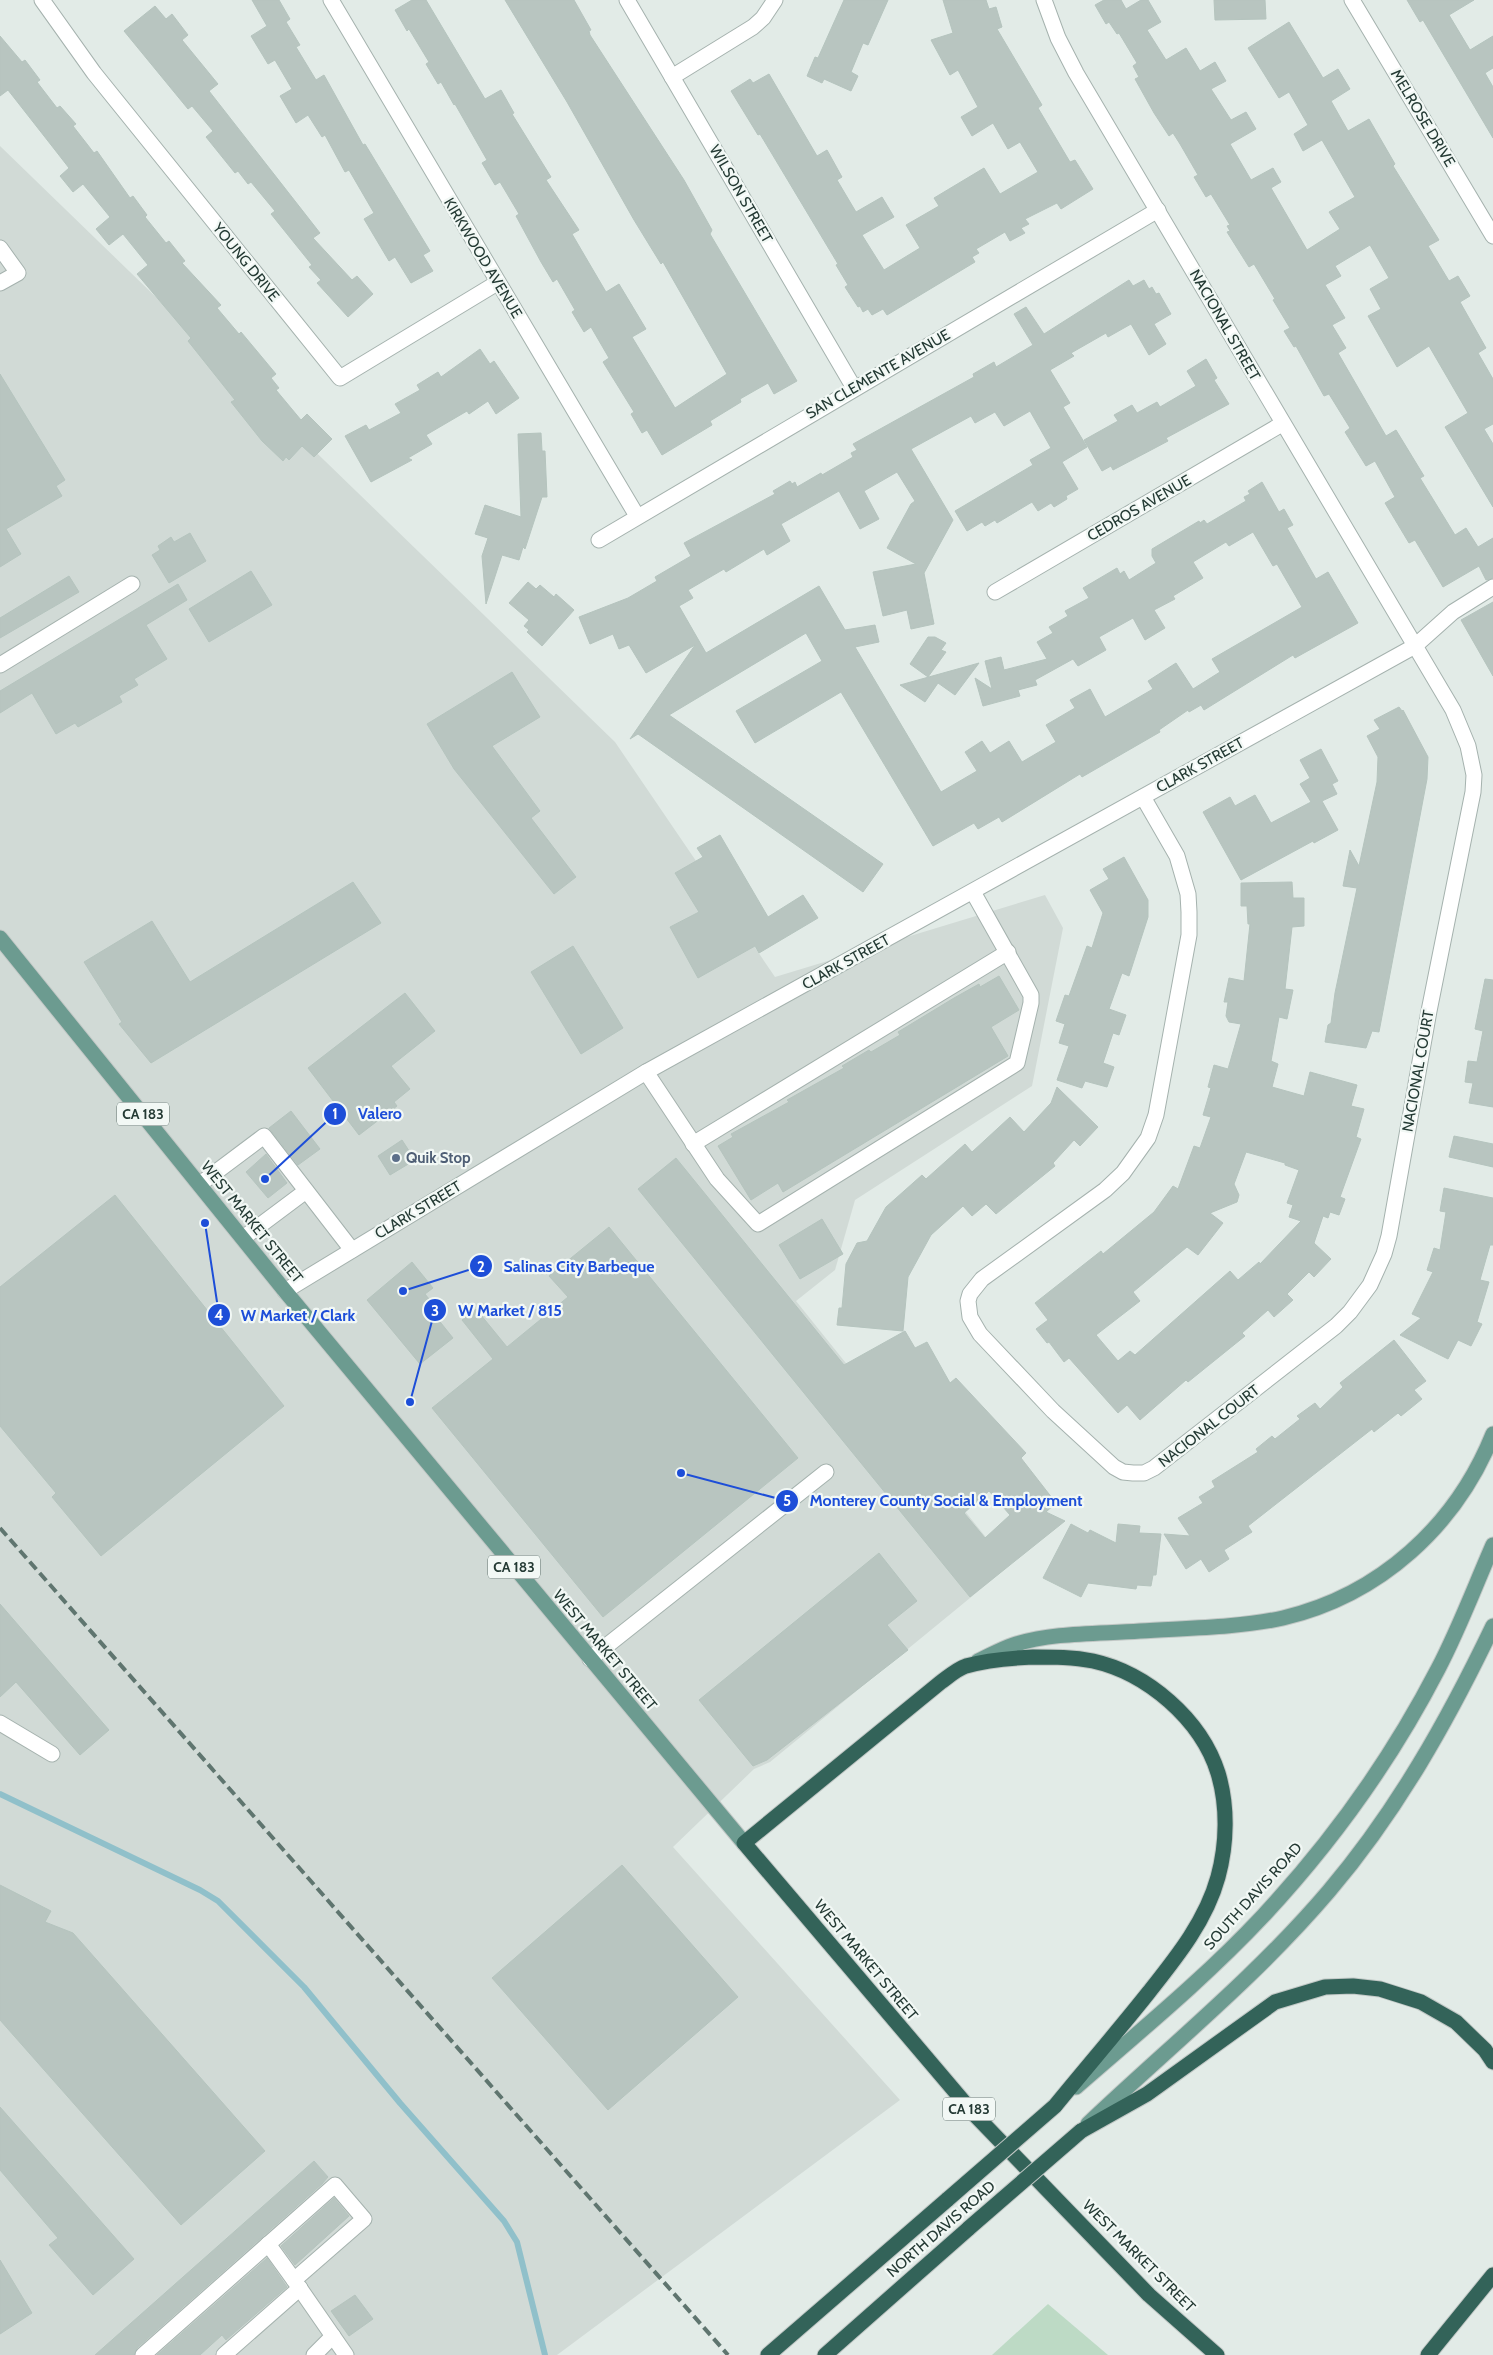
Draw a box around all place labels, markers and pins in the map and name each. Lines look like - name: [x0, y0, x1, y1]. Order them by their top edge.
- callout: Valero: [323, 1098, 412, 1129]
- place label: Quik Stop: [406, 1149, 471, 1167]
- marker: Quik Stop: [390, 1152, 402, 1164]
- callout: Salinas City Barbeque: [468, 1251, 664, 1282]
- callout: W Market / 815: [423, 1295, 572, 1326]
- callout: W Market / Clark: [206, 1299, 366, 1330]
- callout: Monterey County Social & Employment: [774, 1485, 1093, 1516]

